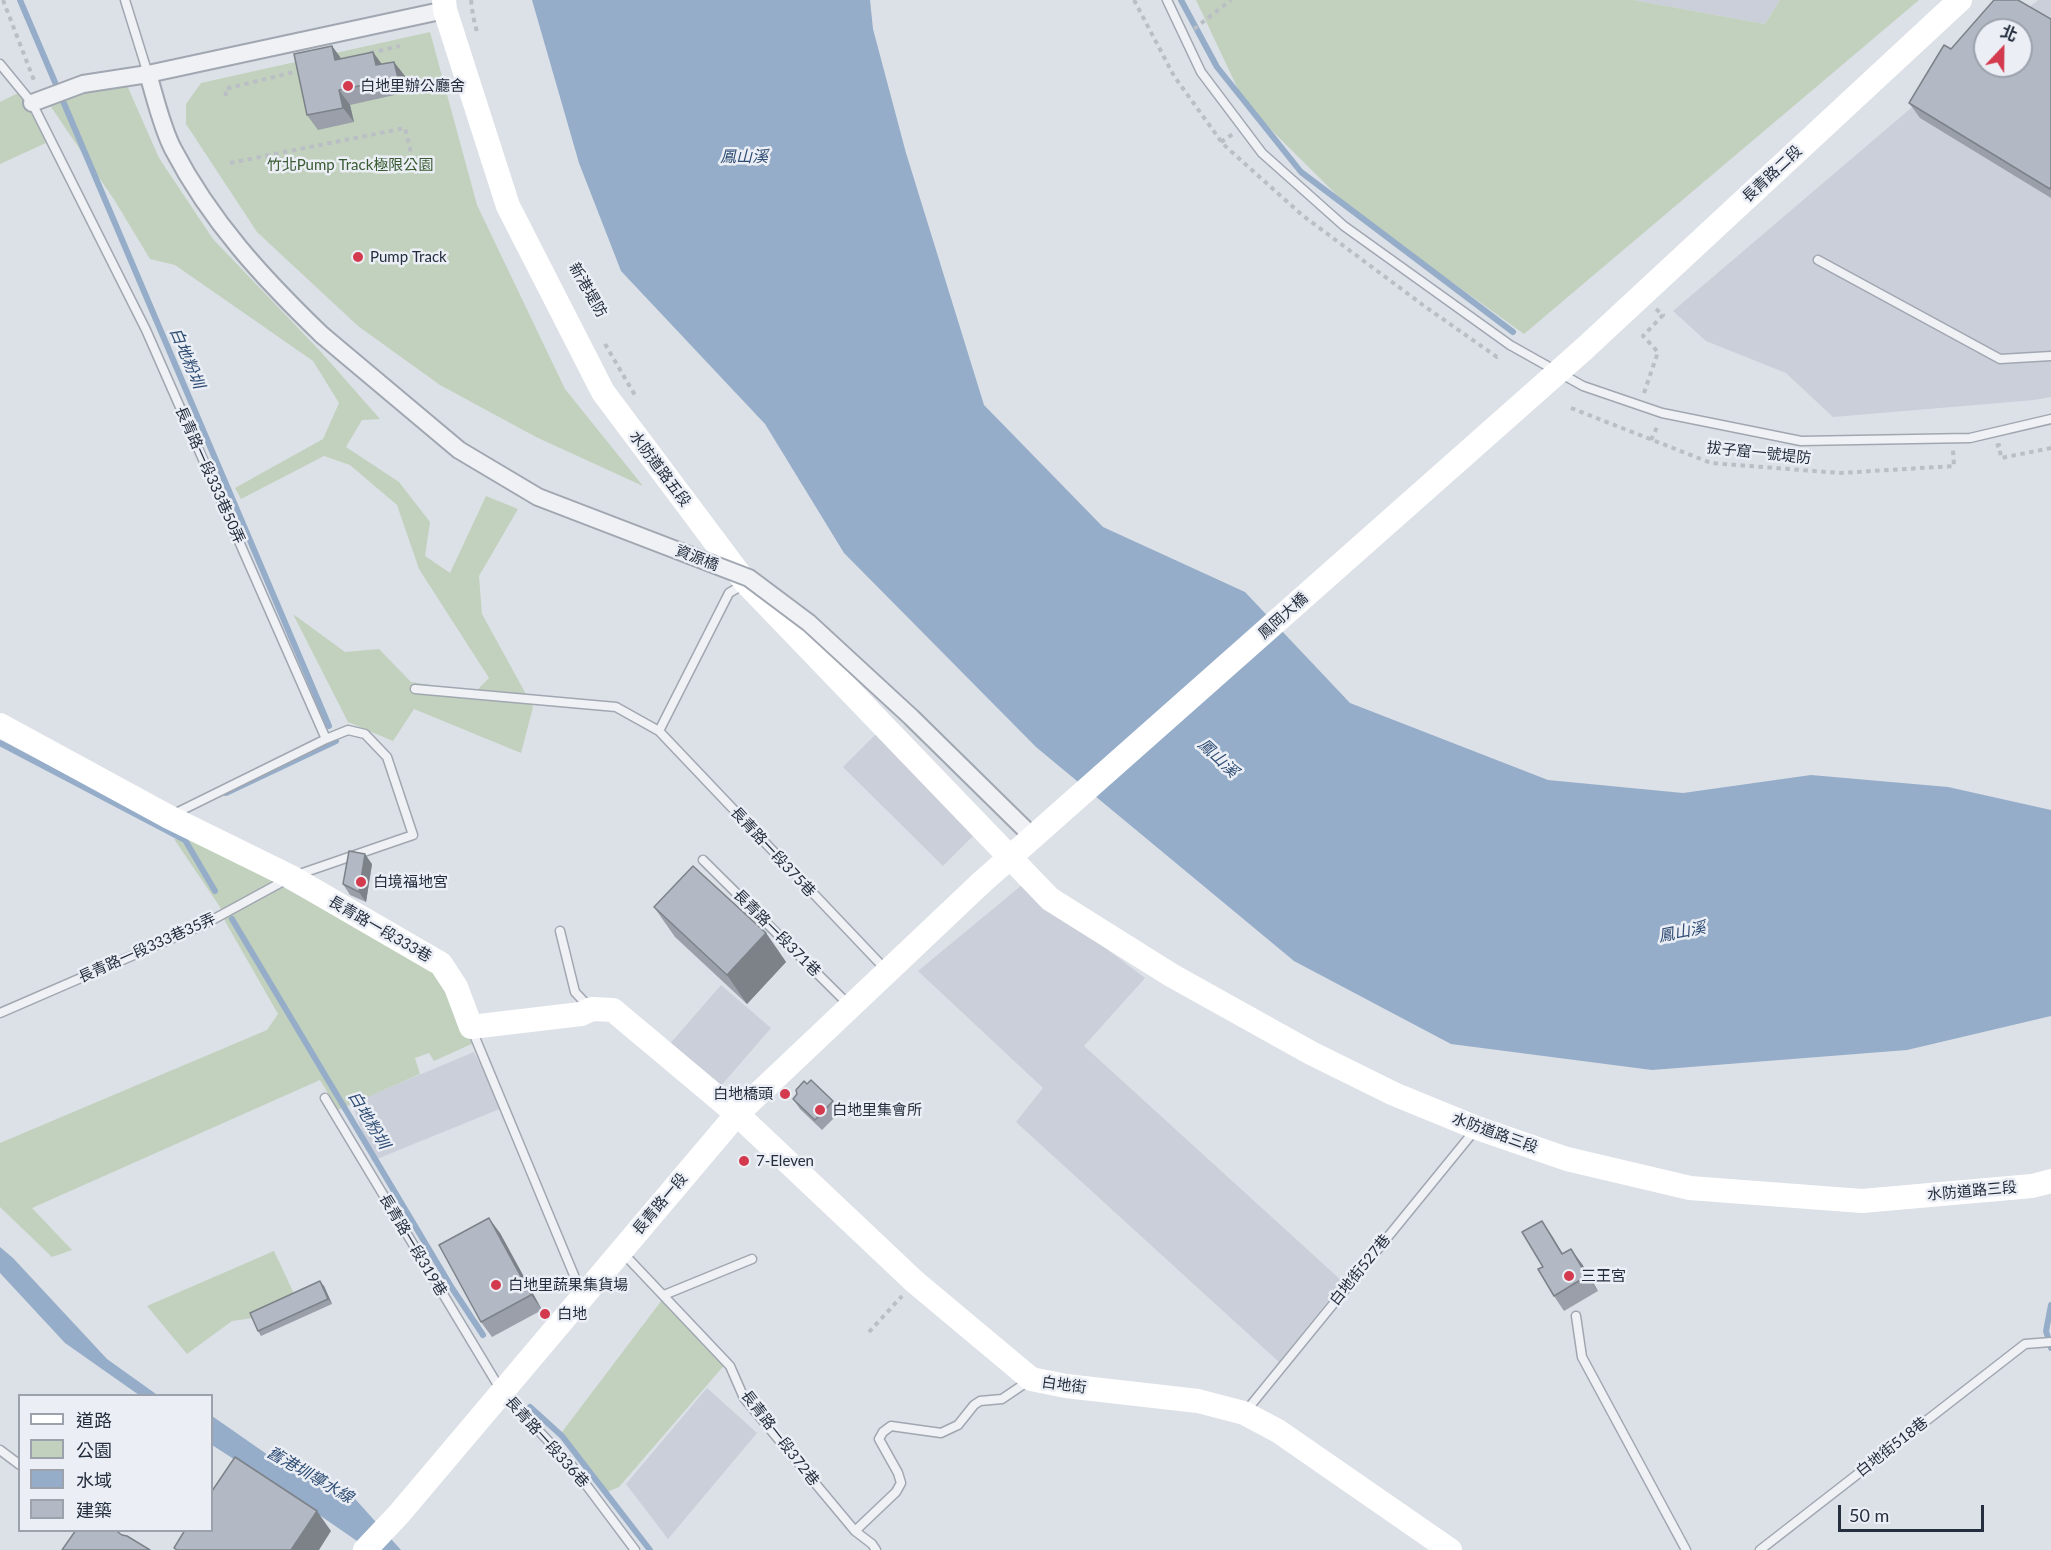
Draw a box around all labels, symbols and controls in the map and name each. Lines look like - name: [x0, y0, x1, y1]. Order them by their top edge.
- north arrow: [1973, 18, 2033, 78]
- text: 北: [1998, 21, 2020, 45]
- place label: 白地里辦公廳舍: [360, 77, 465, 95]
- marker: 白地里辦公廳舍: [341, 79, 355, 93]
- street label: 長青路二段: [1738, 142, 1806, 206]
- water label: 鳳山溪: [720, 147, 768, 167]
- park label: 竹北Pump Track極限公園: [267, 156, 433, 174]
- place label: Pump Track: [370, 248, 447, 266]
- marker: Pump Track: [351, 250, 365, 264]
- street label: 新港堤防: [565, 260, 611, 320]
- water label: 白地粉圳: [166, 325, 208, 391]
- street label: 長青路一段333巷50弄: [172, 404, 248, 546]
- street label: 水防道路五段: [626, 428, 694, 510]
- street label: 拔子窟一號堤防: [1706, 439, 1812, 467]
- street label: 資源橋: [673, 542, 721, 574]
- street label: 鳳岡大橋: [1255, 589, 1311, 643]
- water label: 鳳山溪: [1194, 735, 1242, 781]
- street label: 長青路一段375巷: [727, 803, 819, 901]
- place label: 白境福地宮: [373, 873, 448, 891]
- marker: 白境福地宮: [354, 875, 368, 889]
- street label: 長青路一段371巷: [730, 886, 824, 980]
- street label: 長青路一段333巷: [325, 892, 435, 966]
- street label: 長青路一段333巷35弄: [76, 910, 218, 986]
- water label: 鳳山溪: [1657, 918, 1707, 946]
- place label: 白地橋頭: [713, 1085, 773, 1103]
- marker: 白地橋頭: [778, 1087, 792, 1101]
- water label: 白地粉圳: [344, 1088, 394, 1152]
- place label: 白地里集會所: [832, 1101, 922, 1119]
- marker: 白地里集會所: [813, 1103, 827, 1117]
- street label: 水防道路三段: [1450, 1109, 1540, 1157]
- place label: 7-Eleven: [756, 1152, 814, 1170]
- marker: 7-Eleven: [737, 1154, 751, 1168]
- street label: 長青路一段: [629, 1169, 691, 1239]
- street label: 水防道路三段: [1926, 1178, 2018, 1204]
- street label: 長青路一段319巷: [375, 1191, 451, 1299]
- street label: 白地街527巷: [1326, 1231, 1394, 1309]
- place label: 三王宮: [1581, 1267, 1626, 1285]
- marker: 三王宮: [1562, 1269, 1576, 1283]
- place label: 白地里蔬果集貨場: [508, 1276, 628, 1294]
- marker: 白地里蔬果集貨場: [489, 1278, 503, 1292]
- place label: 白地: [557, 1305, 587, 1323]
- marker: 白地: [538, 1307, 552, 1321]
- street label: 白地街: [1040, 1373, 1088, 1397]
- street label: 長青路一段372巷: [737, 1387, 823, 1489]
- street label: 長青路一段336巷: [501, 1393, 593, 1491]
- legend: [18, 1394, 213, 1532]
- text: 道路: [76, 1409, 112, 1431]
- street label: 白地街518巷: [1853, 1413, 1931, 1481]
- text: 公園: [76, 1439, 112, 1461]
- water label: 舊港圳導水線: [264, 1443, 356, 1507]
- text: 水域: [76, 1469, 112, 1491]
- scale bar: [1841, 1493, 1986, 1531]
- text: 建築: [76, 1499, 112, 1521]
- text: 50 m: [1849, 1504, 1889, 1526]

